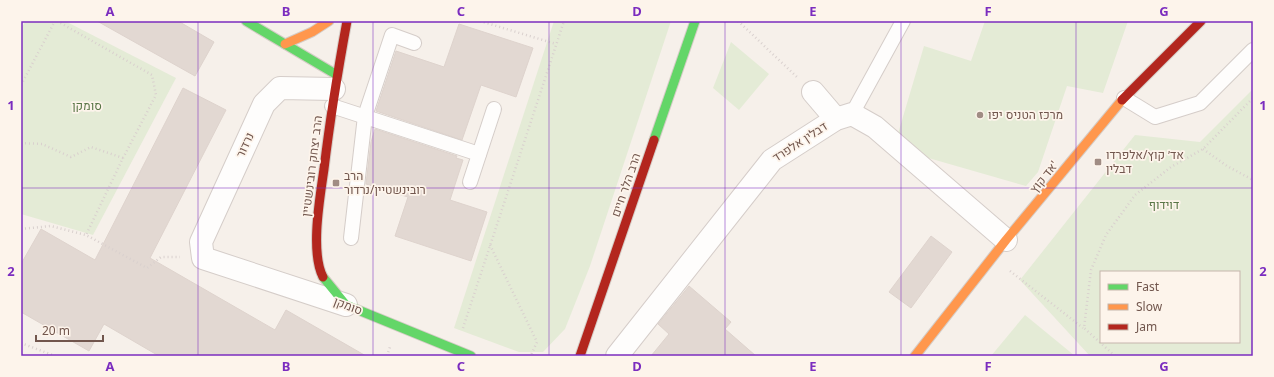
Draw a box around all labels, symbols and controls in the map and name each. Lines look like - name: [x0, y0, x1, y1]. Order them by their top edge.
- text: A: [106, 2, 115, 20]
- text: B: [282, 2, 290, 20]
- text: C: [457, 2, 465, 20]
- text: D: [632, 2, 642, 20]
- text: E: [809, 2, 817, 20]
- text: F: [984, 2, 992, 20]
- text: G: [1159, 2, 1169, 20]
- text: 1: [7, 96, 15, 114]
- text: 1: [1259, 96, 1267, 114]
- park label: סומקן: [72, 97, 102, 114]
- place label: מרכז הטניס יפו: [988, 106, 1063, 123]
- marker: מרכז הטניס יפו: [975, 110, 985, 120]
- street label: הרב יצחק רובינשטיין: [297, 114, 326, 217]
- street label: דבלין אלפרד: [769, 117, 831, 166]
- street label: נרדור: [231, 129, 258, 160]
- place label: אד׳ קוץ/אלפרדו דבלין: [1106, 146, 1184, 177]
- street label: הרב הלר חיים: [607, 151, 644, 219]
- street label: אד קוץ': [1025, 157, 1062, 196]
- marker: אד׳ קוץ/אלפרדו דבלין: [1093, 157, 1103, 167]
- place label: הרב רובינשטיין/נרדור: [344, 167, 426, 198]
- marker: הרב רובינשטיין/נרדור: [331, 178, 341, 188]
- park label: דוידוף: [1149, 196, 1179, 213]
- text: 2: [7, 262, 15, 280]
- text: 2: [1259, 262, 1267, 280]
- legend: [1100, 271, 1240, 343]
- text: Fast: [1136, 278, 1160, 295]
- street label: סומקן: [331, 292, 365, 319]
- text: Slow: [1136, 298, 1163, 315]
- scale bar: [36, 317, 103, 343]
- text: Jam: [1135, 318, 1157, 335]
- text: 20 m: [42, 322, 70, 339]
- text: A: [106, 357, 115, 375]
- text: B: [282, 357, 290, 375]
- text: C: [457, 357, 465, 375]
- text: D: [632, 357, 642, 375]
- text: E: [809, 357, 817, 375]
- text: F: [984, 357, 992, 375]
- text: G: [1159, 357, 1169, 375]

